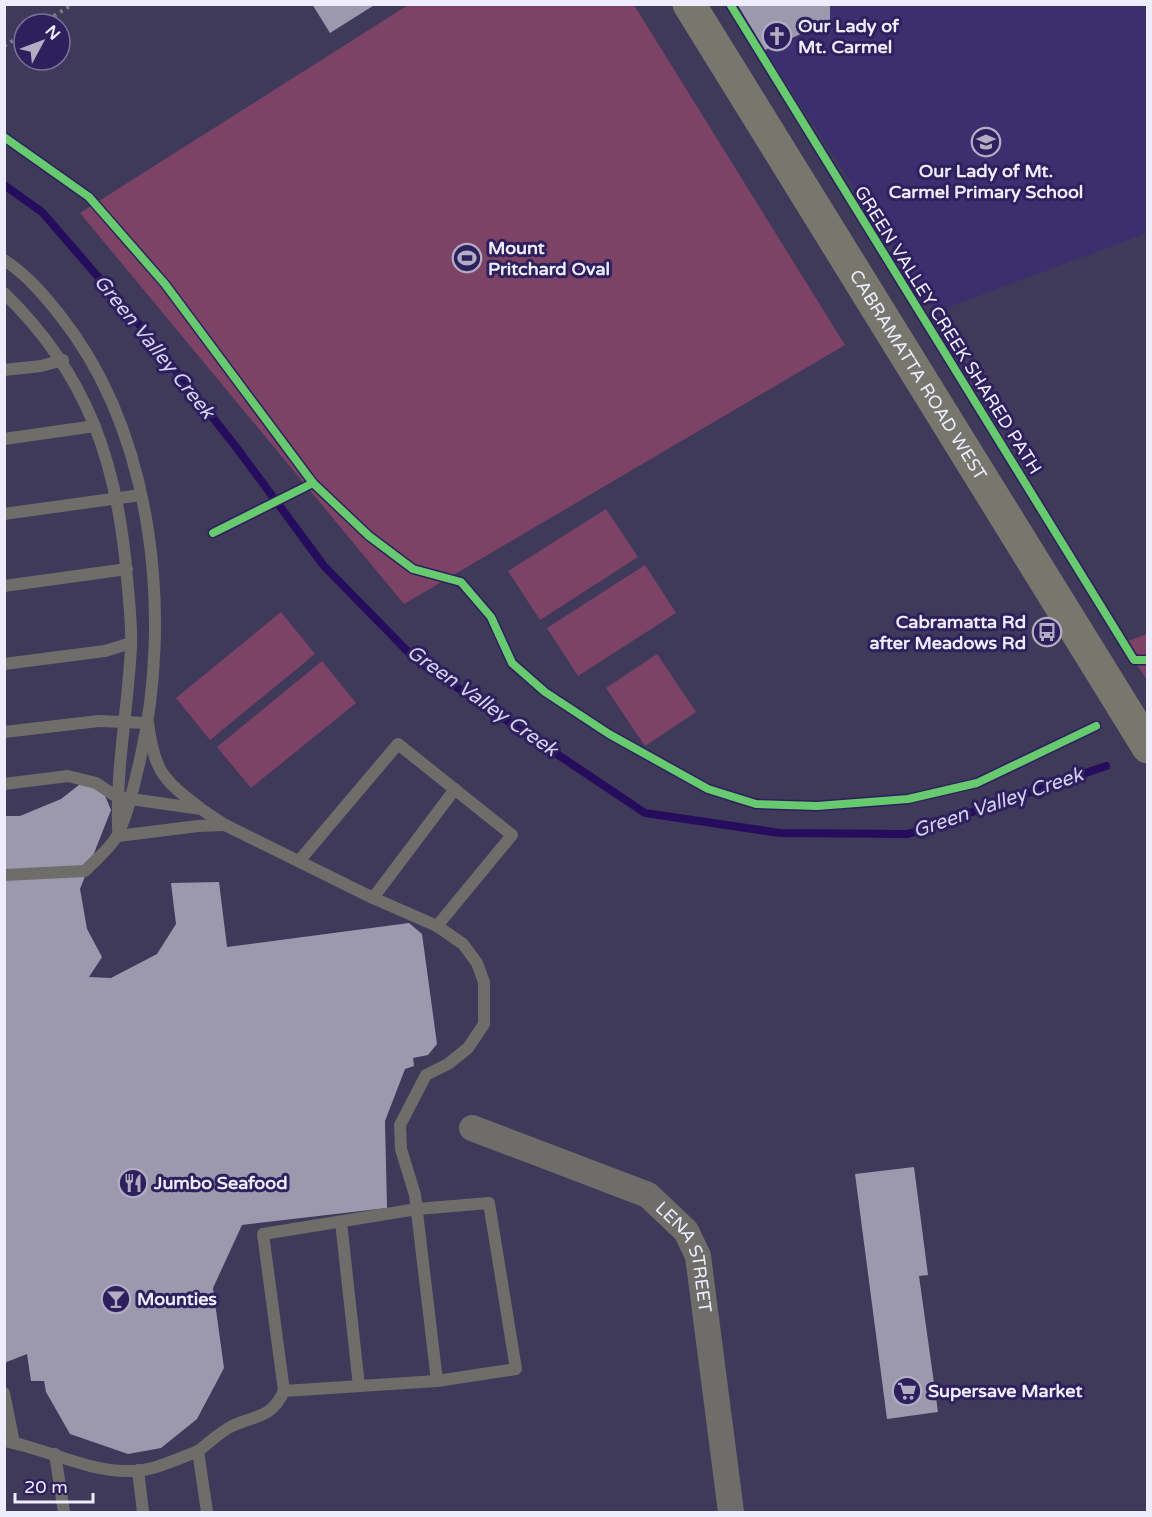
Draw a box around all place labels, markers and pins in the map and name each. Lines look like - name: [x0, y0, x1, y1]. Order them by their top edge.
- place label: Our Lady of Mt. Carmel: [798, 15, 900, 58]
- church icon: Our Lady of Mt. Carmel: [761, 20, 793, 52]
- school or university icon: Our Lady of Mt. Carmel Primary School: [970, 126, 1002, 158]
- place label: Our Lady of Mt. Carmel Primary School: [889, 160, 1083, 203]
- place label: Mount Pritchard Oval: [488, 237, 610, 280]
- sports icon: Mount Pritchard Oval: [451, 242, 483, 274]
- place label: Cabramatta Rd after Meadows Rd: [870, 611, 1026, 654]
- bus stop icon: Cabramatta Rd after Meadows Rd: [1031, 616, 1063, 648]
- restaurant icon: Jumbo Seafood: [117, 1167, 149, 1199]
- place label: Jumbo Seafood: [153, 1172, 288, 1194]
- bar icon: Mounties: [100, 1283, 132, 1315]
- place label: Mounties: [137, 1288, 217, 1310]
- supermarket icon: Supersave Market: [891, 1375, 923, 1407]
- place label: Supersave Market: [928, 1380, 1082, 1402]

